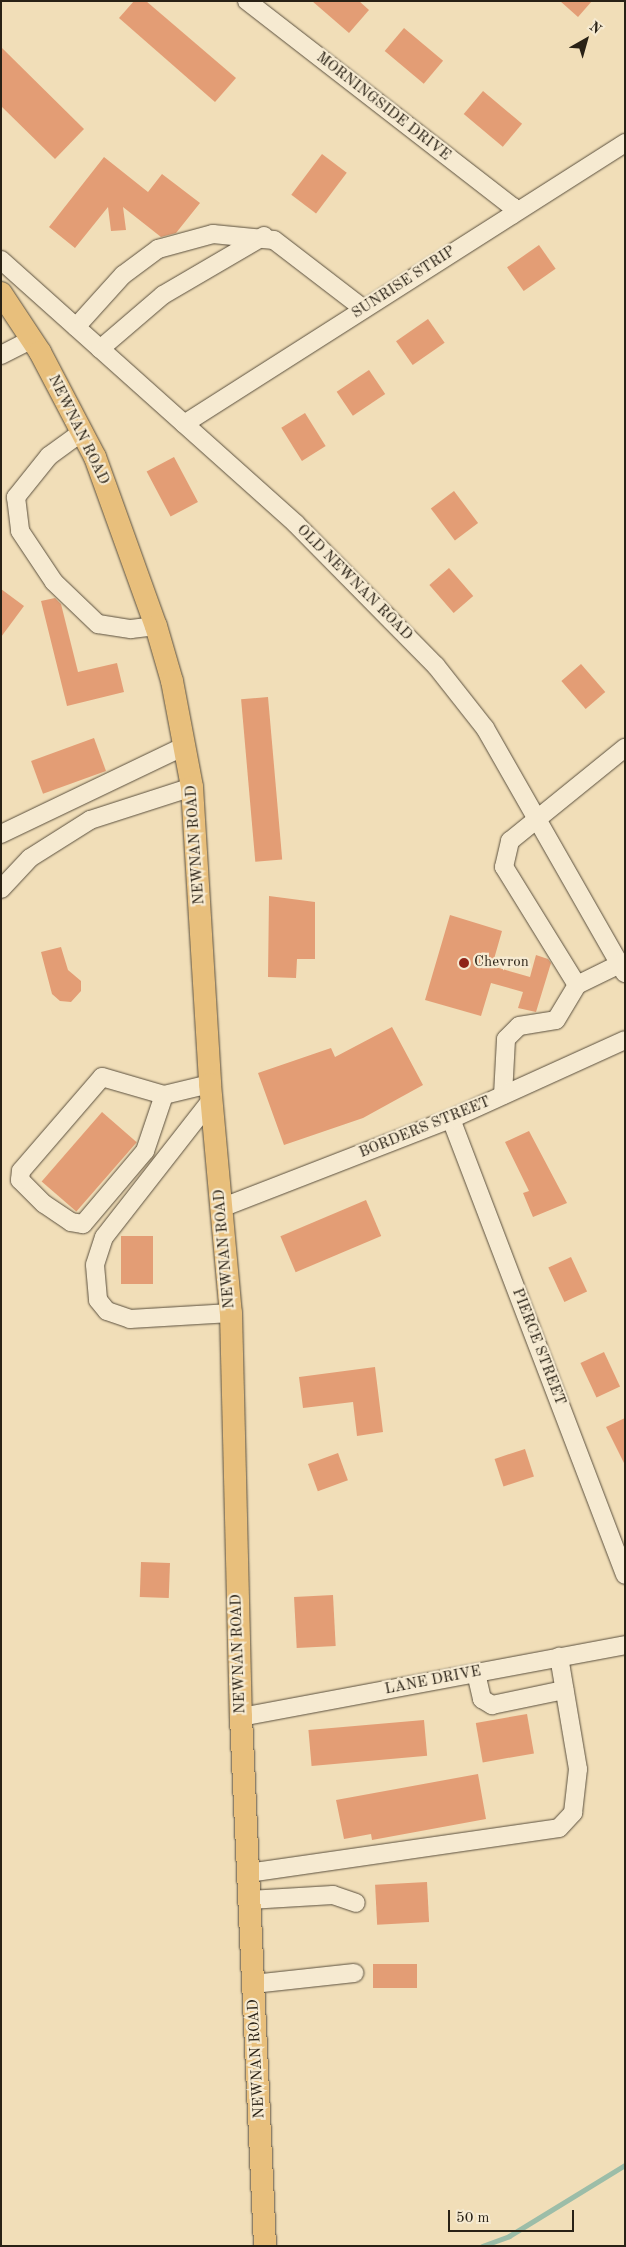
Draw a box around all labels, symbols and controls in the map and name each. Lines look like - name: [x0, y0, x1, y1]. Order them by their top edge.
- north arrow: [561, 15, 611, 65]
- text: N: [587, 19, 604, 37]
- street label: MORNINGSIDE DRIVE: [312, 49, 454, 165]
- street label: SUNRISE STRIP: [349, 243, 459, 323]
- street label: NEWNAN ROAD: [44, 372, 112, 488]
- street label: OLD NEWNAN ROAD: [292, 521, 416, 645]
- street label: NEWNAN ROAD: [183, 785, 209, 905]
- place label: Chevron: [474, 954, 529, 972]
- marker: Chevron: [458, 957, 470, 969]
- street label: BORDERS STREET: [357, 1093, 493, 1163]
- street label: NEWNAN ROAD: [211, 1189, 239, 1309]
- street label: PIERCE STREET: [507, 1286, 569, 1408]
- street label: NEWNAN ROAD: [228, 1594, 250, 1714]
- street label: LANE DRIVE: [383, 1663, 483, 1699]
- street label: NEWNAN ROAD: [245, 1999, 269, 2119]
- scale bar: [451, 2200, 577, 2232]
- text: 50 m: [456, 2211, 490, 2226]

